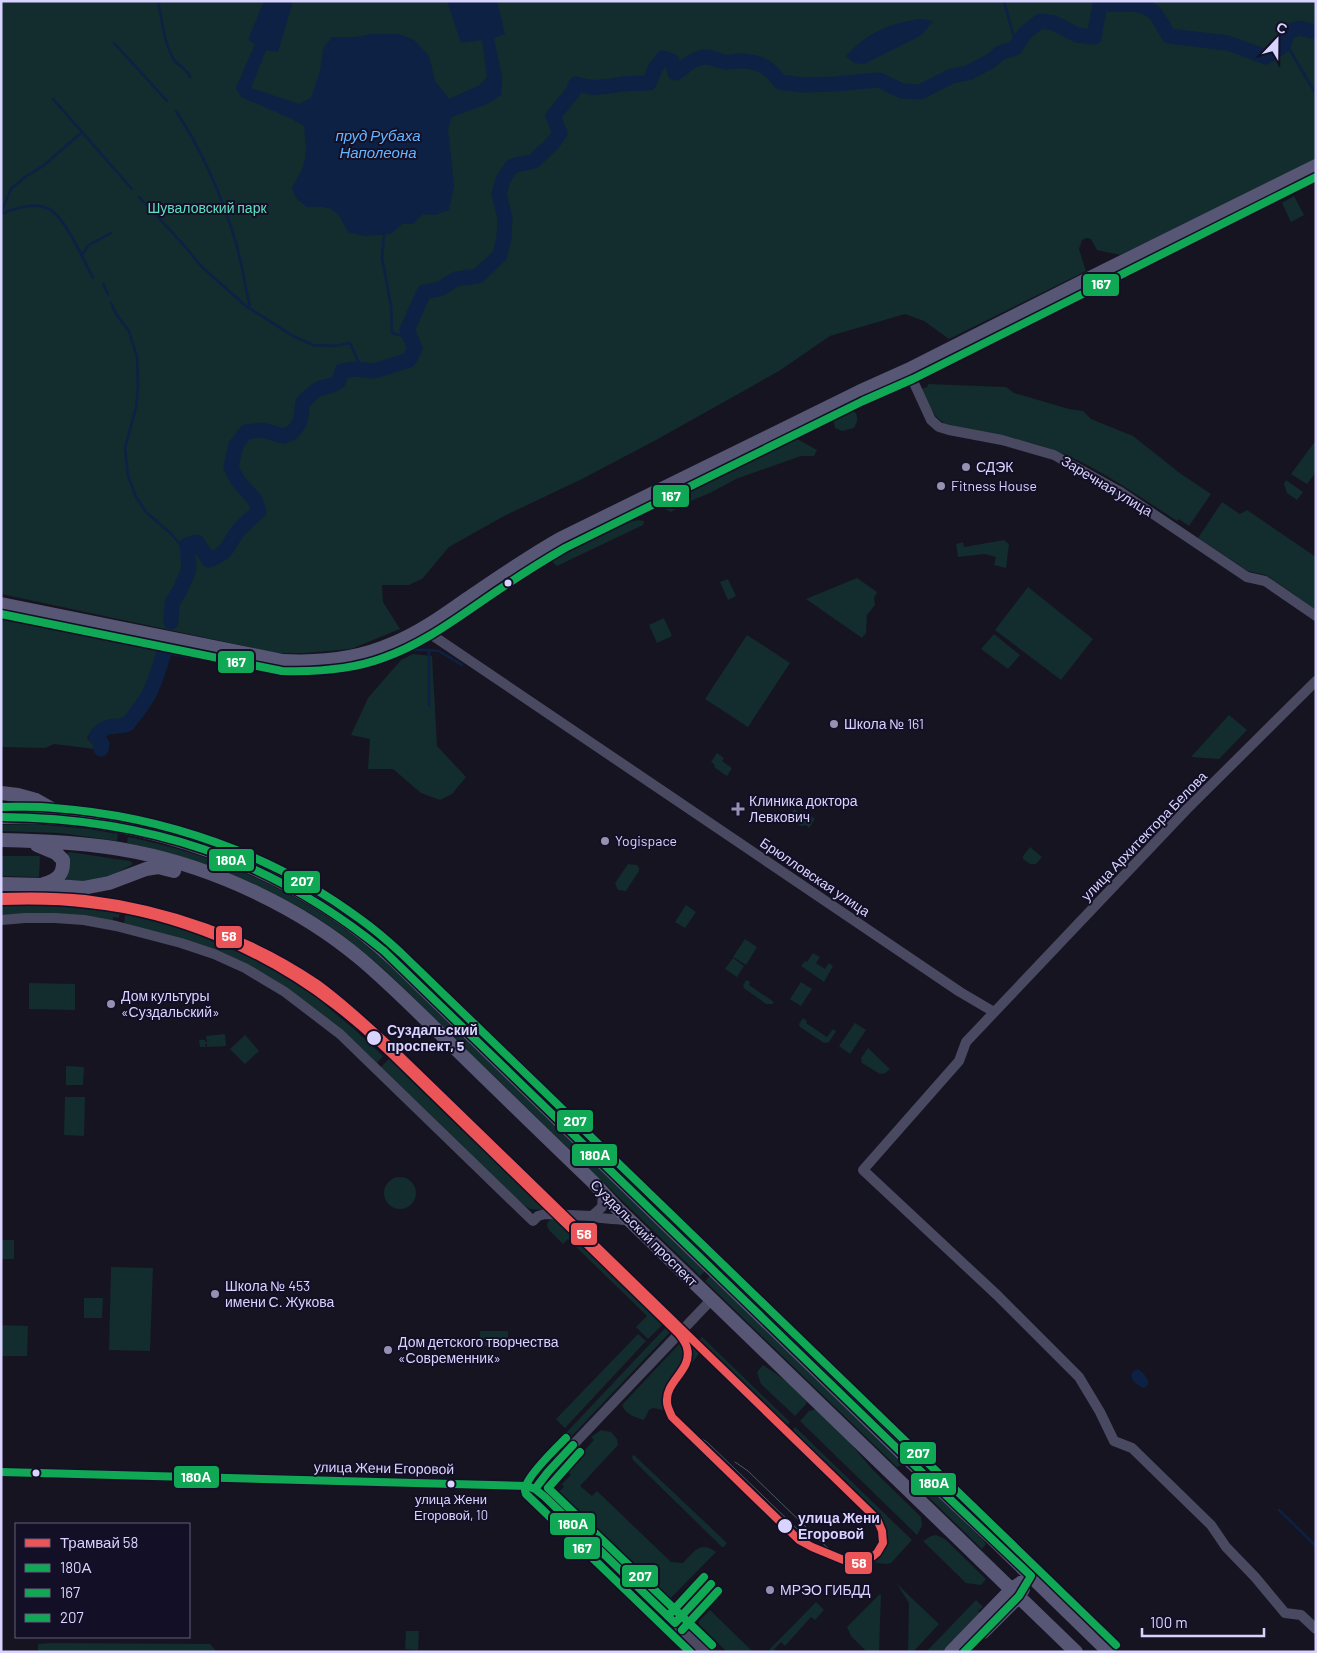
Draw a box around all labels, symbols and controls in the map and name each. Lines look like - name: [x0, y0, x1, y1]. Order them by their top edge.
- north arrow: [1252, 15, 1302, 65]
- text: С: [1274, 18, 1290, 37]
- water label: пруд Рубаха Наполеона: [335, 126, 421, 161]
- park label: Шуваловский парк: [147, 199, 267, 216]
- line badge: 167: [1082, 273, 1120, 297]
- text: 167: [1091, 275, 1111, 292]
- street label: Заречная улица: [1059, 452, 1156, 519]
- place label: СДЭК: [976, 458, 1014, 475]
- marker: СДЭК: [960, 461, 972, 473]
- place label: Fitness House: [951, 477, 1037, 494]
- marker: Fitness House: [935, 480, 947, 492]
- line badge: 167: [652, 484, 690, 508]
- text: 167: [661, 487, 681, 504]
- unlabelled marker: [503, 578, 513, 588]
- line badge: 167: [217, 650, 255, 674]
- text: 167: [226, 653, 246, 670]
- place label: Школа № 161: [844, 715, 924, 732]
- marker: Школа № 161: [828, 718, 840, 730]
- street label: улица Архитектора Белова: [1077, 767, 1210, 904]
- place label: Клиника доктора Левкович: [749, 792, 858, 825]
- marker: Клиника доктора Левкович: [731, 802, 745, 816]
- place label: Yogispace: [615, 832, 677, 849]
- street label: Брюлловская улица: [757, 834, 874, 920]
- marker: Yogispace: [599, 835, 611, 847]
- line badge: 180А: [208, 848, 255, 872]
- text: 180А: [216, 851, 246, 868]
- line badge: 207: [283, 870, 321, 894]
- text: 207: [291, 872, 313, 889]
- line badge: 58: [215, 925, 243, 949]
- text: 58: [221, 927, 237, 944]
- place label: Дом культуры «Суздальский»: [121, 987, 220, 1020]
- marker: Дом культуры «Суздальский»: [105, 998, 117, 1010]
- place label: Суздальский проспект, 5: [387, 1021, 478, 1054]
- marker: Суздальский проспект, 5: [365, 1029, 383, 1047]
- line badge: 207: [556, 1109, 594, 1133]
- text: 207: [564, 1112, 586, 1129]
- line badge: 180А: [571, 1143, 618, 1167]
- text: 180А: [580, 1146, 610, 1163]
- street label: Суздальский проспект: [587, 1176, 702, 1290]
- line badge: 58: [570, 1222, 598, 1246]
- text: 58: [576, 1225, 592, 1242]
- place label: Школа № 453 имени С. Жукова: [225, 1277, 335, 1310]
- marker: Школа № 453 имени С. Жукова: [209, 1288, 221, 1300]
- place label: Дом детского творчества «Современник»: [398, 1333, 559, 1366]
- marker: Дом детского творчества «Современник»: [382, 1344, 394, 1356]
- line badge: 207: [899, 1441, 937, 1465]
- text: 207: [907, 1444, 929, 1461]
- street label: улица Жени Егоровой: [314, 1458, 454, 1477]
- line badge: 180А: [173, 1465, 220, 1489]
- unlabelled marker: [31, 1468, 41, 1478]
- text: 180А: [181, 1468, 211, 1485]
- line badge: 180А: [910, 1472, 957, 1496]
- text: 180А: [919, 1474, 949, 1491]
- marker: улица Жени Егоровой, 10: [446, 1479, 456, 1489]
- place label: улица Жени Егоровой, 10: [414, 1491, 488, 1523]
- place label: улица Жени Егоровой: [798, 1509, 880, 1542]
- line badge: 180А: [549, 1512, 596, 1536]
- text: 180А: [558, 1515, 588, 1532]
- marker: улица Жени Егоровой: [776, 1517, 794, 1535]
- legend: [15, 1523, 190, 1638]
- text: Трамвай 58: [60, 1533, 138, 1551]
- line badge: 167: [563, 1536, 601, 1560]
- text: 167: [572, 1539, 592, 1556]
- line badge: 58: [844, 1551, 873, 1575]
- text: 58: [851, 1554, 867, 1571]
- text: 180А: [60, 1558, 92, 1576]
- line badge: 207: [621, 1564, 659, 1588]
- text: 207: [629, 1567, 651, 1584]
- place label: МРЭО ГИБДД: [780, 1581, 871, 1598]
- text: 167: [60, 1583, 80, 1601]
- marker: МРЭО ГИБДД: [764, 1584, 776, 1596]
- scale bar: [1142, 1606, 1264, 1638]
- text: 207: [60, 1608, 84, 1626]
- text: 100 m: [1150, 1613, 1188, 1631]

